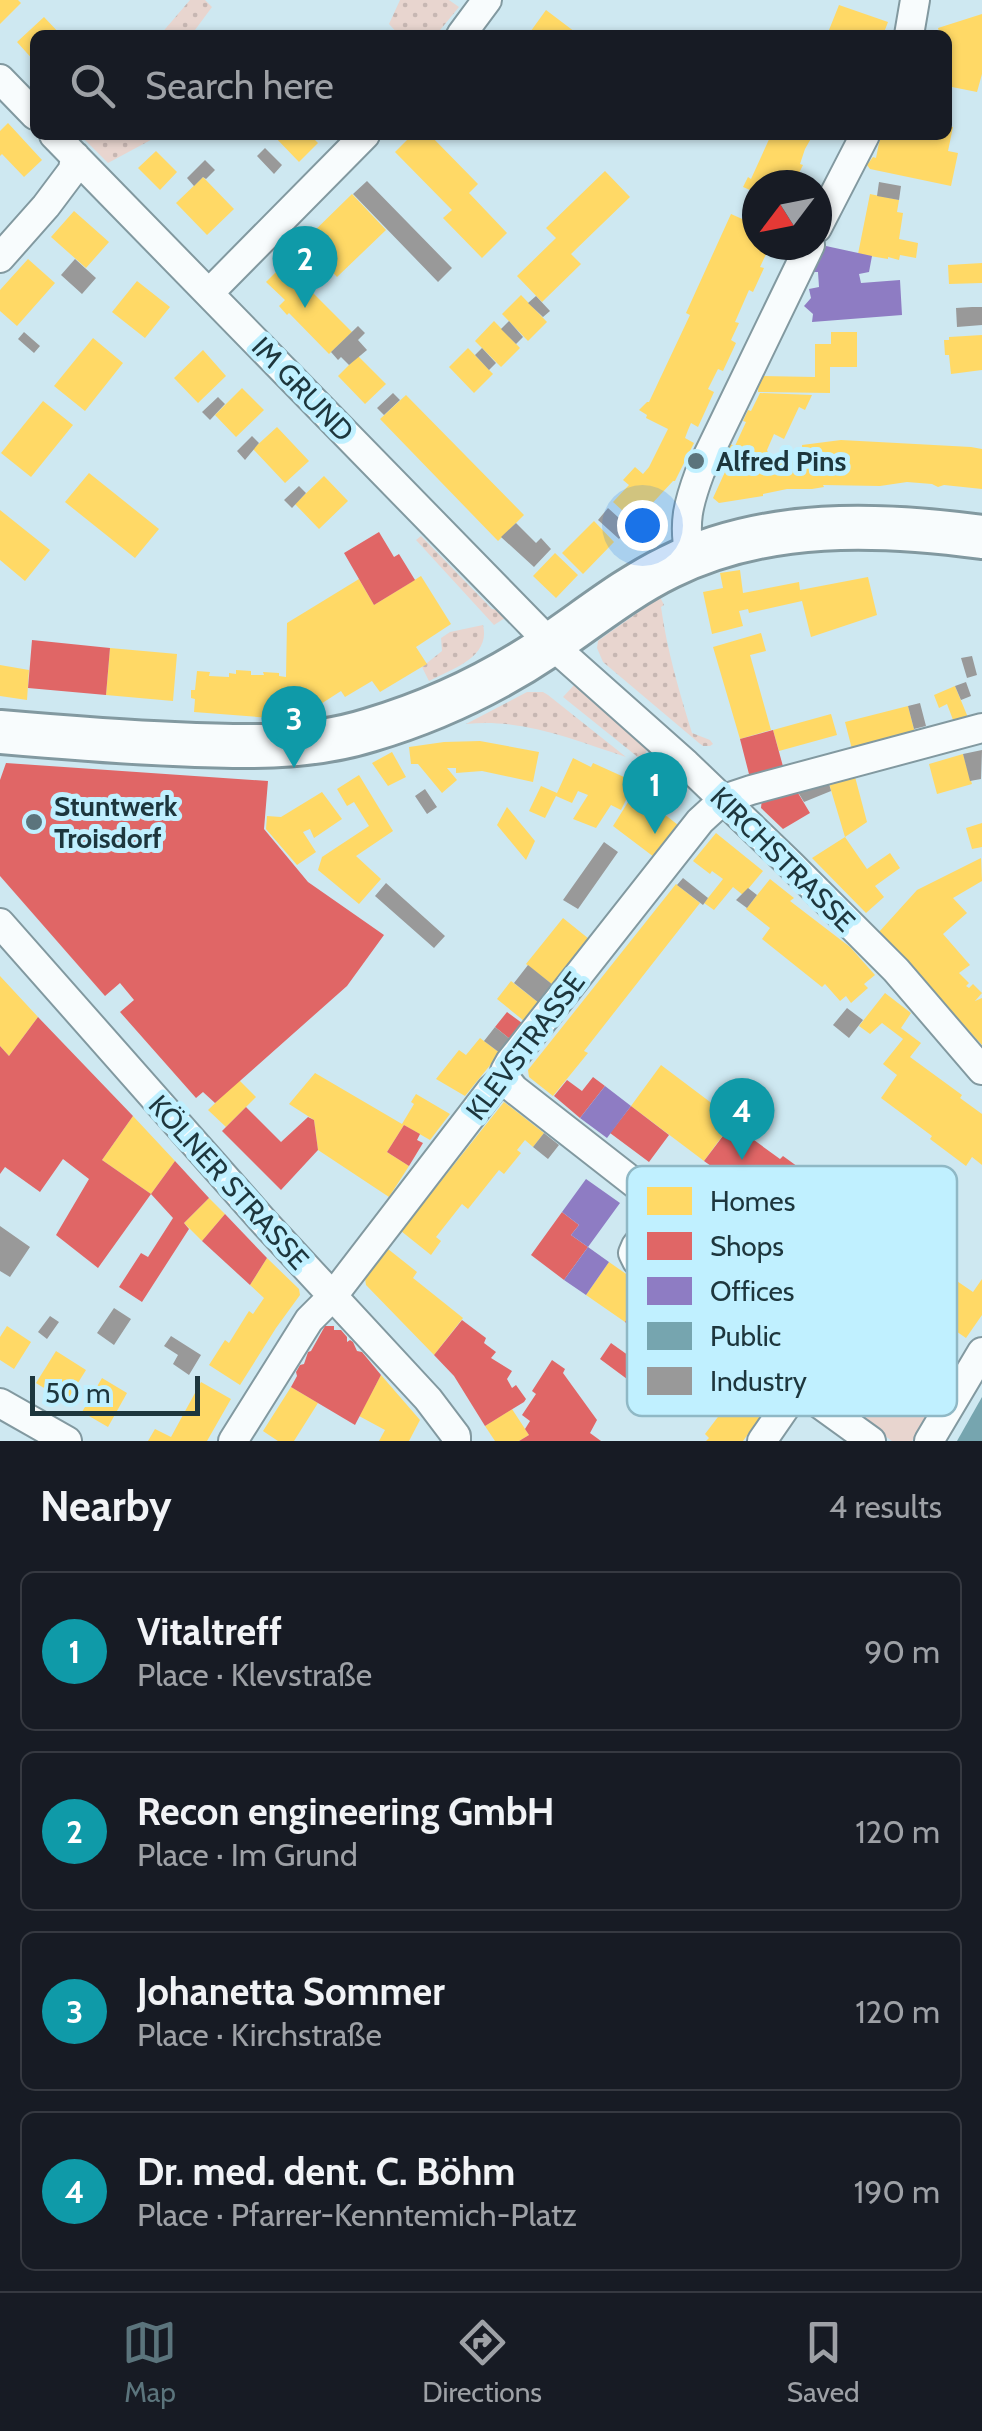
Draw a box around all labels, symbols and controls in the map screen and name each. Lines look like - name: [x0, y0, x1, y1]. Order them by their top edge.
- search box: [30, 30, 952, 140]
- icon: search: [65, 58, 120, 113]
- text: Search here: [145, 62, 334, 109]
- north arrow: [742, 170, 832, 260]
- pin: 2: [272, 226, 338, 308]
- street label: IM GRUND: [245, 330, 361, 448]
- place label: Alfred Pins: [716, 444, 846, 478]
- marker: Alfred Pins: [685, 450, 707, 472]
- your location: [617, 500, 668, 551]
- pin: 3: [262, 686, 326, 768]
- pin: 1: [622, 752, 688, 834]
- street label: KIRCHSTRASSE: [704, 780, 862, 938]
- place label: Stuntwerk Troisdorf: [54, 789, 178, 855]
- marker: Stuntwerk Troisdorf: [23, 811, 45, 833]
- street label: KLEVSTRASSE: [458, 965, 592, 1127]
- pin: 4: [710, 1078, 774, 1160]
- street label: KÖLNER STRASSE: [142, 1088, 316, 1276]
- legend: [627, 1166, 957, 1416]
- text: Homes: [710, 1184, 795, 1218]
- text: Shops: [710, 1229, 784, 1263]
- text: Offices: [710, 1274, 794, 1308]
- text: Public: [710, 1319, 781, 1353]
- text: Industry: [710, 1364, 807, 1398]
- scale bar: [30, 1371, 200, 1416]
- text: 50 m: [45, 1376, 111, 1410]
- text: Nearby: [40, 1480, 172, 1532]
- text: 4 results: [829, 1487, 942, 1526]
- text: Vitaltreff: [137, 1608, 282, 1655]
- text: 1: [69, 1632, 80, 1671]
- text: 90 m: [864, 1632, 940, 1671]
- text: Place · Klevstraße: [137, 1655, 372, 1694]
- text: Recon engineering GmbH: [137, 1788, 555, 1835]
- text: 2: [66, 1812, 83, 1851]
- text: 120 m: [855, 1812, 940, 1851]
- text: Place · Im Grund: [137, 1835, 358, 1874]
- text: Johanetta Sommer: [137, 1968, 445, 2015]
- text: 3: [66, 1992, 83, 2031]
- text: 120 m: [855, 1992, 940, 2031]
- text: Place · Kirchstraße: [137, 2015, 382, 2054]
- text: Dr. med. dent. C. Böhm: [137, 2148, 515, 2195]
- text: 4: [65, 2172, 84, 2211]
- text: 190 m: [854, 2172, 940, 2211]
- text: Place · Pfarrer-Kenntemich-Platz: [137, 2195, 577, 2234]
- tab: Map: [122, 2315, 177, 2409]
- tab: Directions: [422, 2315, 542, 2409]
- tab: Saved: [787, 2315, 860, 2409]

